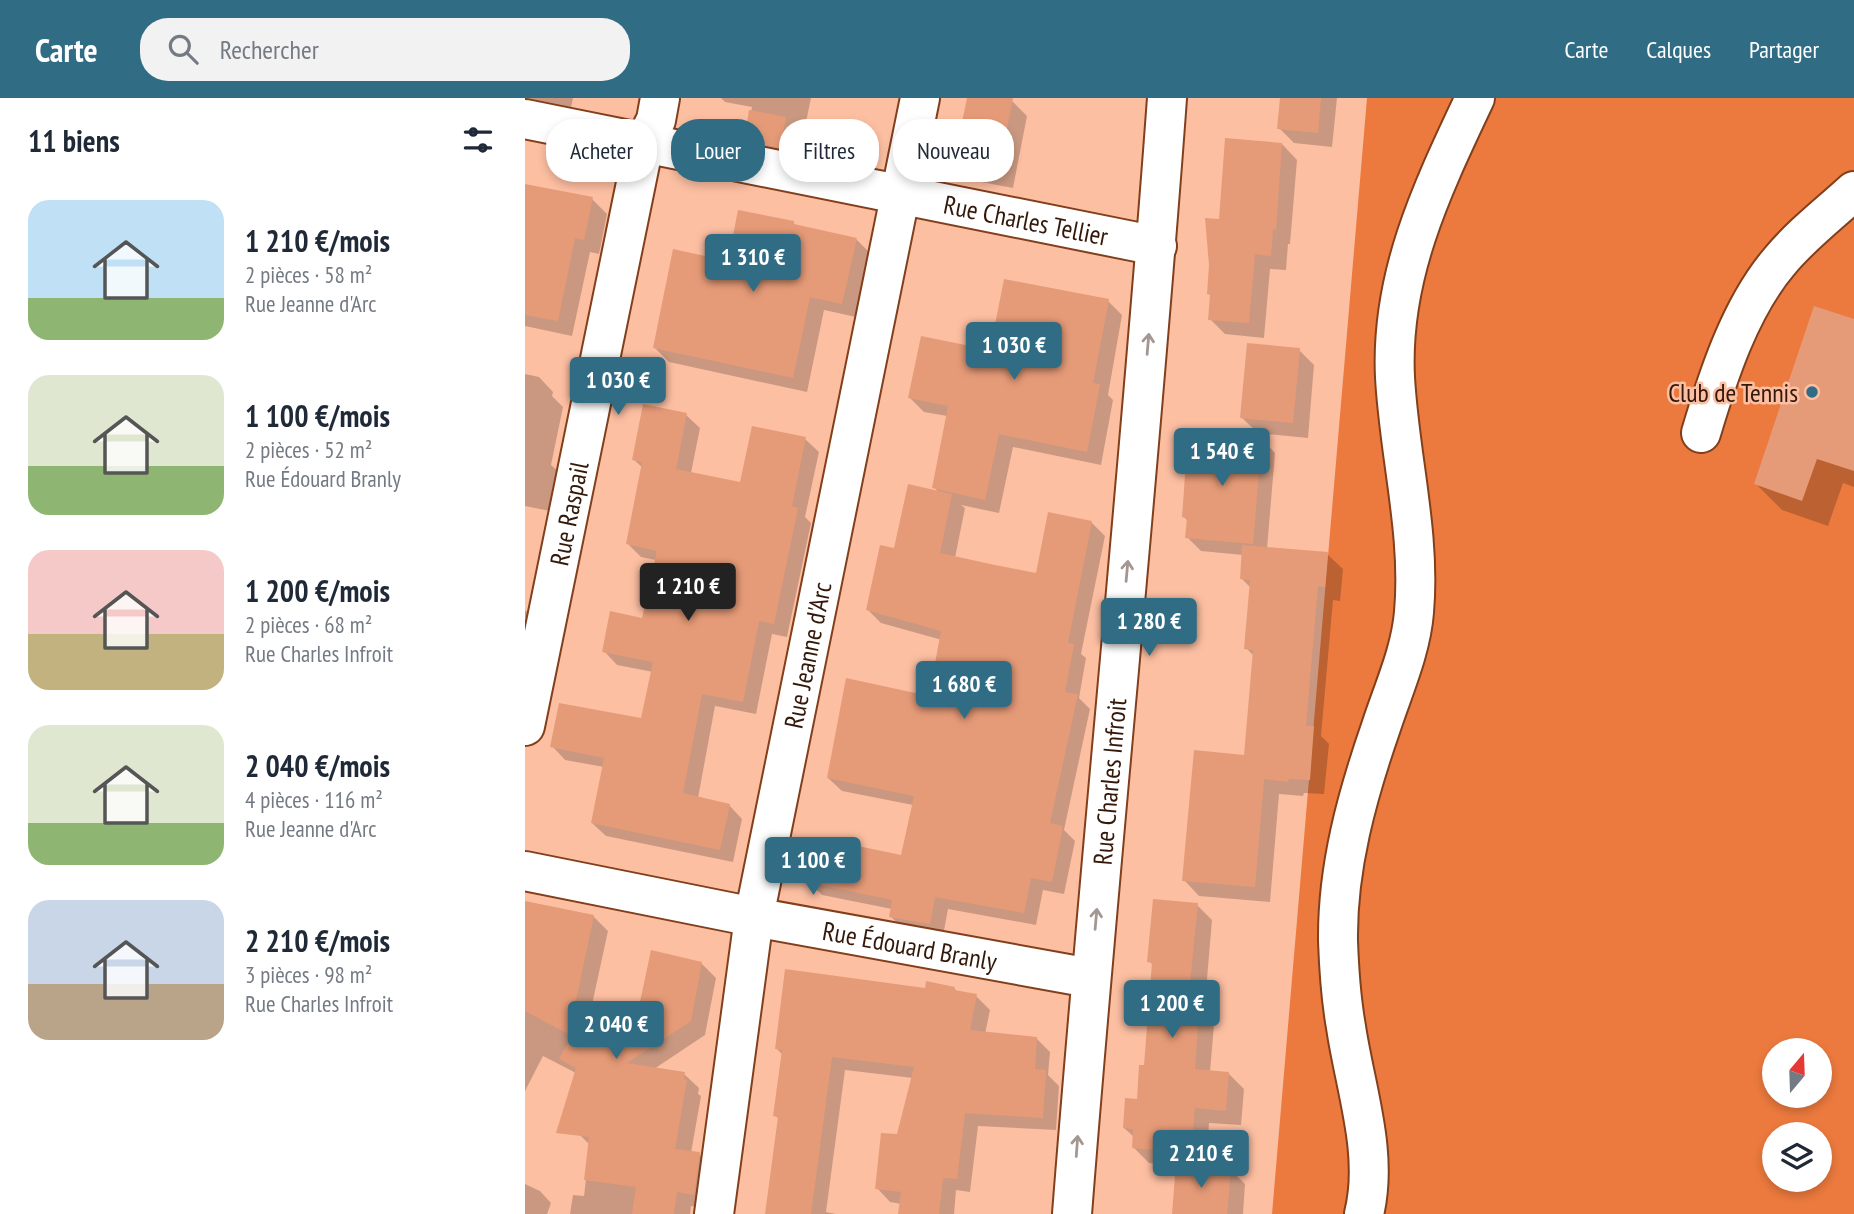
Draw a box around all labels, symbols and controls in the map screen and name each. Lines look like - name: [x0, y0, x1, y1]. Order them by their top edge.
- search box: [140, 18, 630, 81]
- text: Carte: [35, 28, 98, 71]
- icon: search: [164, 30, 202, 68]
- text: Rechercher: [220, 33, 319, 66]
- text: Carte: [1565, 34, 1608, 65]
- text: Calques: [1646, 34, 1711, 65]
- text: Partager: [1749, 34, 1819, 65]
- chip: Acheter: [546, 119, 657, 182]
- chip: Louer: [671, 119, 765, 182]
- chip: Filtres: [779, 119, 879, 182]
- chip: Nouveau: [893, 119, 1014, 182]
- text: 11 biens: [28, 121, 120, 160]
- icon: filters: [459, 121, 497, 159]
- street label: Rue Charles Tellier: [941, 187, 1111, 252]
- text: 1 210 €/mois: [245, 221, 390, 260]
- icon: home: [84, 228, 168, 312]
- pin: 1 310 €: [688, 234, 818, 294]
- text: 1 310 €: [721, 242, 785, 271]
- text: 2 pièces · 58 m²: [245, 260, 372, 289]
- text: Rue Jeanne d'Arc: [245, 289, 376, 318]
- pin: 1 030 €: [949, 322, 1079, 382]
- text: 1 030 €: [982, 330, 1046, 359]
- one-way arrow: [1142, 333, 1155, 356]
- pin: 1 030 €: [553, 358, 683, 417]
- text: 1 030 €: [586, 365, 650, 394]
- place label: Club de Tennis: [1668, 376, 1798, 409]
- marker: Club de Tennis: [1804, 384, 1820, 400]
- text: 1 100 €/mois: [245, 396, 390, 435]
- icon: home: [84, 403, 168, 487]
- pin: 1 540 €: [1157, 428, 1287, 488]
- text: 2 pièces · 52 m²: [245, 435, 372, 464]
- text: 1 540 €: [1190, 436, 1254, 465]
- street label: Rue Raspail: [542, 459, 595, 568]
- text: Rue Édouard Branly: [245, 464, 401, 493]
- one-way arrow: [1121, 560, 1134, 582]
- pin: 1 210 €: [623, 564, 753, 623]
- text: 1 200 €/mois: [245, 571, 390, 610]
- text: 1 210 €: [656, 571, 720, 600]
- icon: home: [84, 578, 168, 662]
- street label: Rue Jeanne d'Arc: [776, 579, 838, 731]
- pin: 1 280 €: [1084, 598, 1214, 658]
- text: 1 280 €: [1117, 606, 1181, 635]
- text: 2 pièces · 68 m²: [245, 610, 372, 639]
- text: Rue Charles Infroit: [245, 639, 393, 668]
- pin: 1 680 €: [899, 662, 1029, 721]
- text: 1 680 €: [932, 669, 996, 698]
- street label: Rue Charles Infroit: [1085, 697, 1133, 866]
- text: 2 040 €/mois: [245, 746, 390, 785]
- icon: home: [84, 753, 168, 837]
- text: 4 pièces · 116 m²: [245, 785, 383, 814]
- text: Rue Jeanne d'Arc: [245, 814, 376, 843]
- pin: 1 100 €: [748, 838, 878, 897]
- text: 1 100 €: [781, 845, 845, 874]
- one-way arrow: [1090, 908, 1103, 931]
- street label: Rue Édouard Branly: [820, 913, 1000, 977]
- text: 2 210 €/mois: [245, 921, 390, 960]
- icon: home: [84, 928, 168, 1012]
- text: 3 pièces · 98 m²: [245, 960, 372, 989]
- pin: 1 200 €: [1107, 981, 1237, 1040]
- text: 1 200 €: [1140, 988, 1204, 1017]
- text: Rue Charles Infroit: [245, 989, 393, 1018]
- pin: 2 040 €: [551, 1002, 681, 1061]
- text: 2 040 €: [584, 1009, 648, 1038]
- north arrow: [1762, 1038, 1832, 1108]
- map controls: [1762, 1038, 1832, 1192]
- button: layers: [1762, 1122, 1832, 1192]
- pin: 2 210 €: [1136, 1130, 1266, 1190]
- one-way arrow: [1071, 1135, 1084, 1158]
- text: 2 210 €: [1169, 1138, 1233, 1167]

